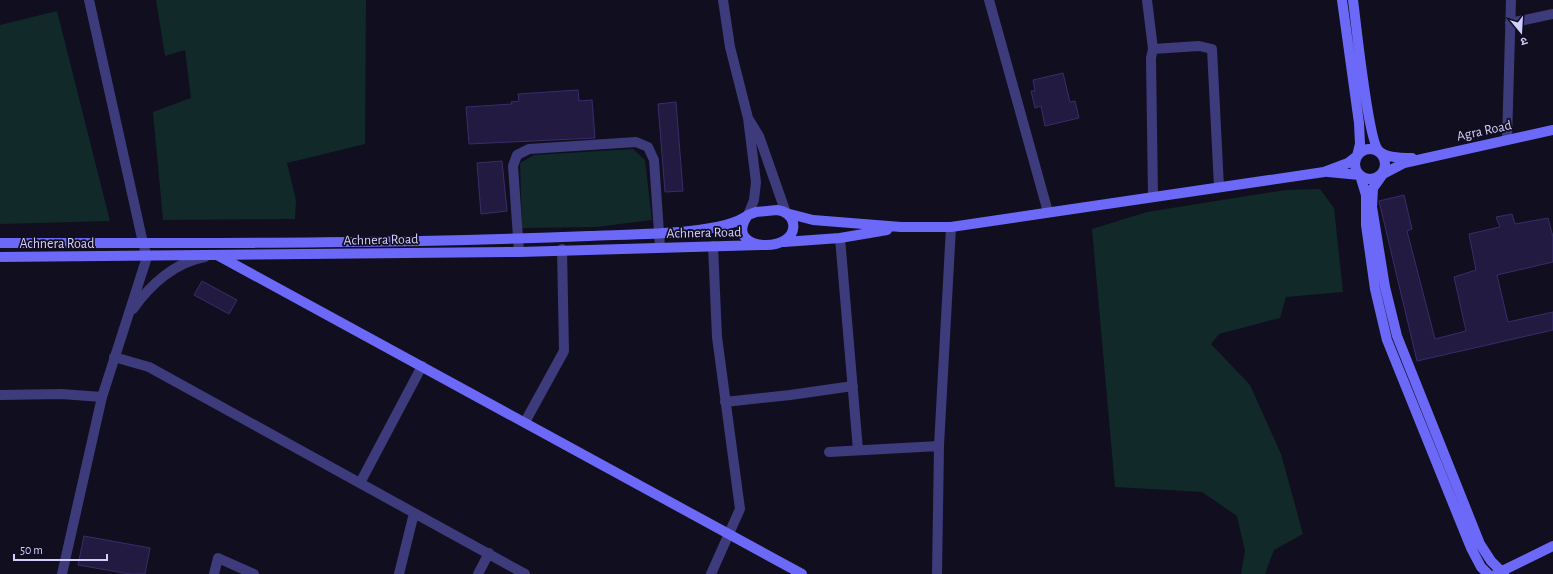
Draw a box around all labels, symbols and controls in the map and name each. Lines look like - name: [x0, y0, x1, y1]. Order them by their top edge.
- north arrow: [1501, 12, 1541, 52]
- text: उ: [1519, 35, 1529, 47]
- street label: Agra Road: [1455, 118, 1513, 144]
- street label: Achnera Road: [666, 225, 742, 241]
- street label: Achnera Road: [343, 232, 419, 248]
- street label: Achnera Road: [19, 237, 95, 251]
- scale bar: [14, 536, 107, 562]
- text: 50 m: [20, 544, 43, 556]

